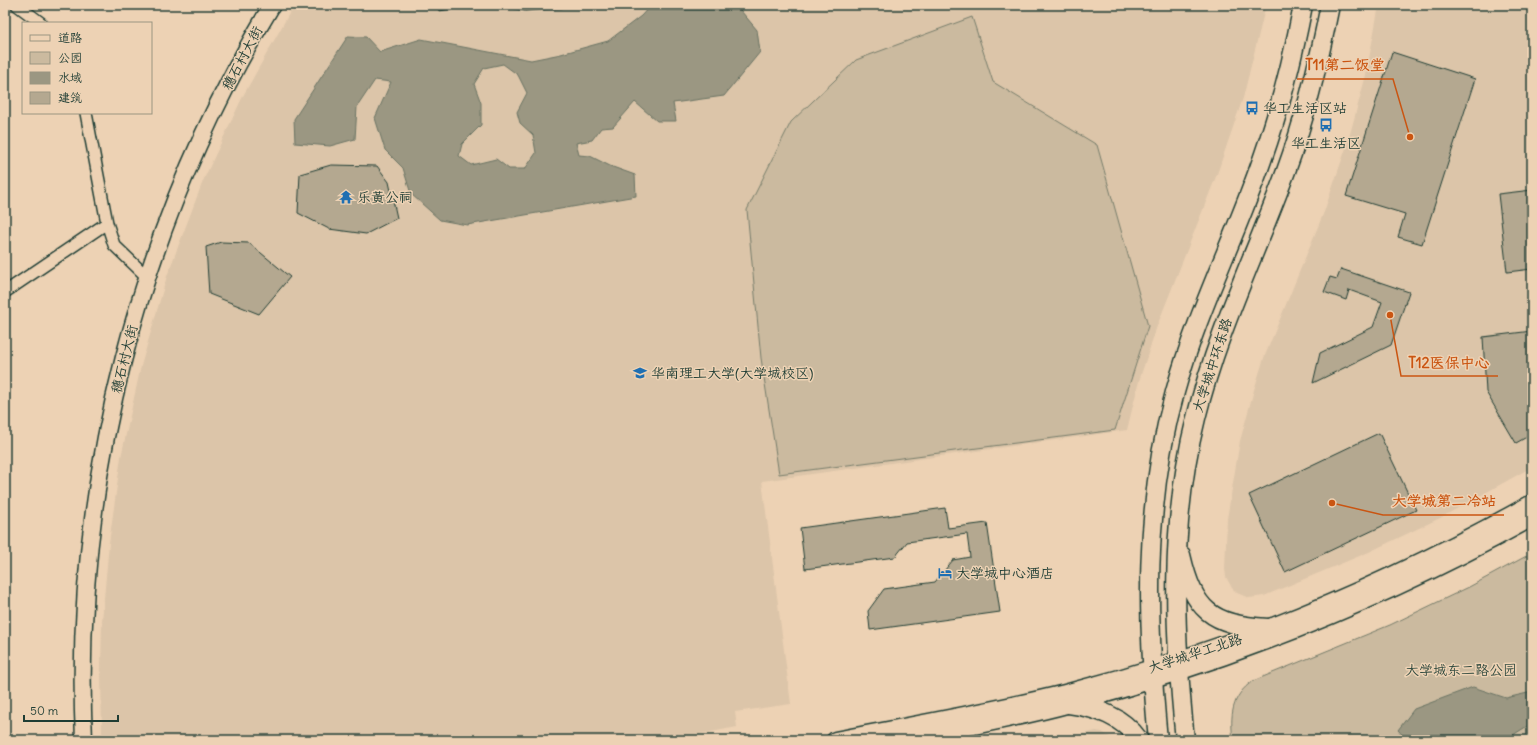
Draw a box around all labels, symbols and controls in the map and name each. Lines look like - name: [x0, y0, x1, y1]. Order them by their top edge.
- legend: [22, 22, 152, 114]
- street label: 穗石村大街: [218, 23, 266, 93]
- text: 道路: [58, 30, 82, 45]
- text: 公园: [58, 50, 82, 65]
- callout: T11第二饭堂: [1297, 52, 1393, 79]
- text: T11第二饭堂: [1305, 55, 1385, 74]
- text: 水域: [58, 70, 82, 85]
- text: 建筑: [58, 90, 82, 105]
- place label: 华工生活区站: [1263, 99, 1347, 117]
- bus stop icon: 华工生活区站: [1244, 100, 1260, 116]
- bus stop icon: 华工生活区: [1318, 117, 1334, 133]
- place label: 华工生活区: [1291, 134, 1361, 152]
- place label: 乐黄公祠: [357, 188, 413, 206]
- temple icon: 乐黄公祠: [338, 189, 354, 205]
- street label: 大学城中环东路: [1188, 316, 1236, 414]
- street label: 穗石村大街: [107, 323, 141, 395]
- callout: T12医保中心: [1401, 349, 1498, 376]
- text: T12医保中心: [1408, 353, 1490, 372]
- place label: 华南理工大学(大学城校区): [651, 364, 813, 382]
- school or university icon: 华南理工大学(大学城校区): [632, 365, 648, 381]
- callout: 大学城第二冷站: [1383, 488, 1504, 515]
- text: 大学城第二冷站: [1391, 491, 1497, 510]
- place label: 大学城中心酒店: [956, 564, 1054, 582]
- hotel icon: 大学城中心酒店: [937, 565, 953, 581]
- street label: 大学城华工北路: [1146, 629, 1244, 677]
- park label: 大学城东二路公园: [1405, 661, 1517, 679]
- scale bar: [24, 697, 118, 723]
- text: 50 m: [30, 703, 59, 718]

